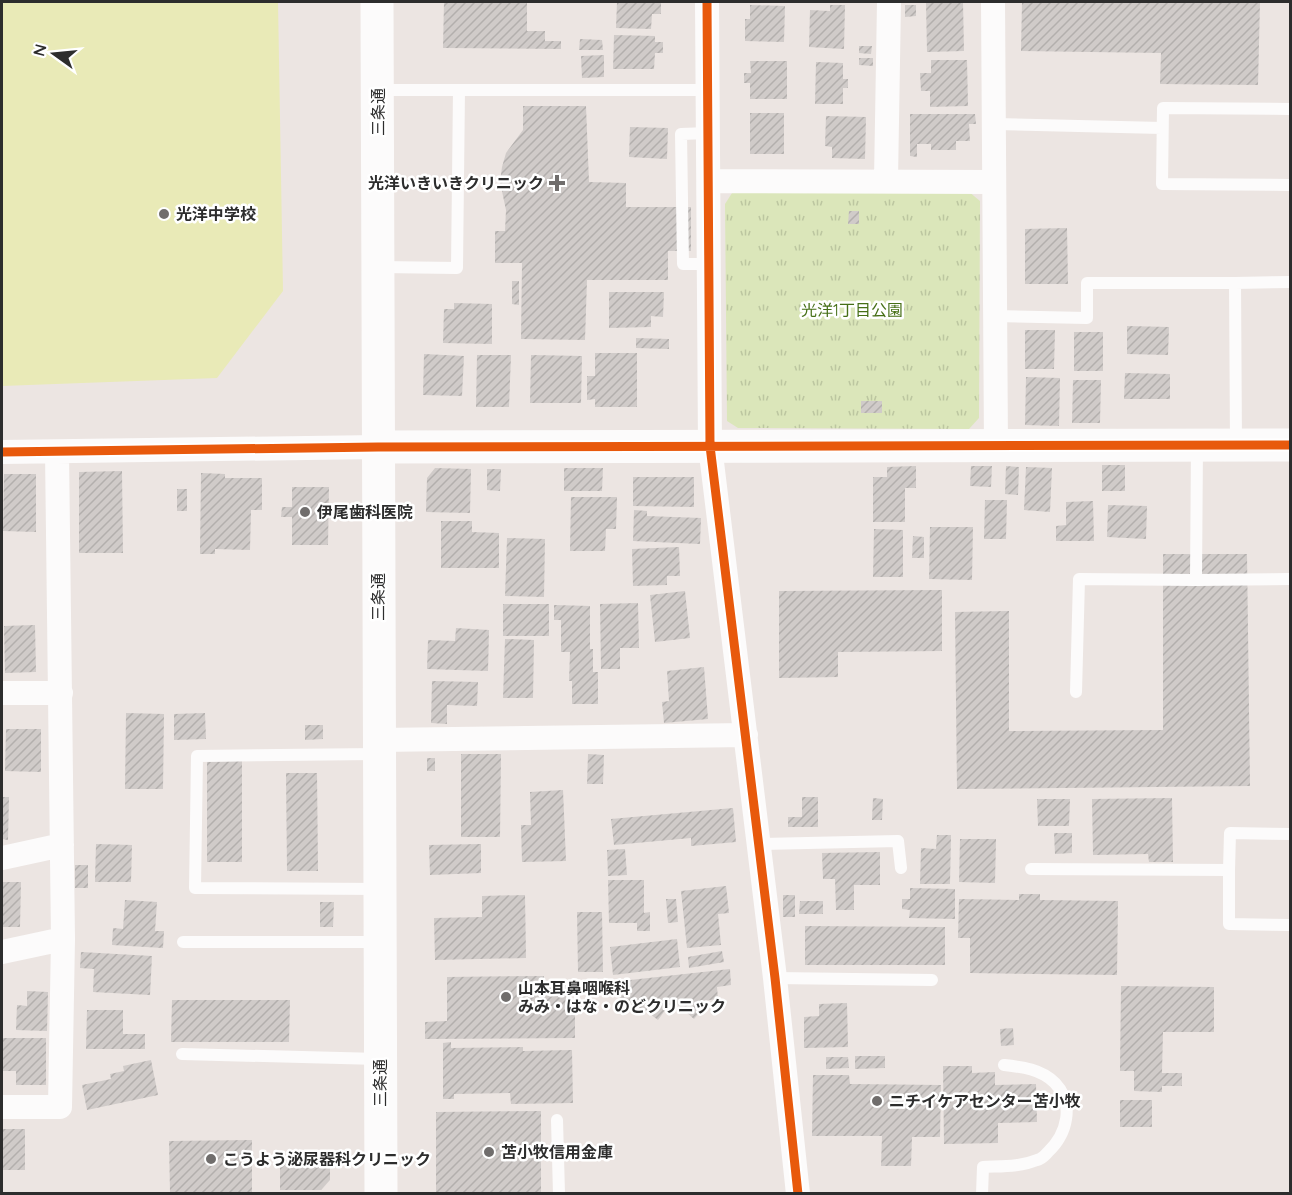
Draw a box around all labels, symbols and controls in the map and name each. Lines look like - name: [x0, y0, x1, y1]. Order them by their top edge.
- north arrow: [24, 24, 84, 84]
- text: N: [28, 42, 51, 58]
- street label: 三条通: [368, 88, 388, 136]
- place label: 光洋いきいきクリニック: [368, 173, 544, 193]
- marker: 光洋いきいきクリニック: [548, 174, 566, 192]
- place label: 光洋中学校: [176, 204, 256, 224]
- marker: 光洋中学校: [157, 207, 171, 221]
- park label: 光洋1丁目公園: [801, 300, 903, 320]
- place label: 伊尾歯科医院: [316, 502, 413, 522]
- marker: 伊尾歯科医院: [298, 505, 312, 519]
- street label: 三条通: [368, 573, 388, 621]
- place label: 山本耳鼻咽喉科 みみ・はな・のどクリニック: [518, 978, 726, 1016]
- marker: 山本耳鼻咽喉科 みみ・はな・のどクリニック: [499, 990, 513, 1004]
- street label: 三条通: [370, 1059, 390, 1107]
- place label: ニチイケアセンター苫小牧: [889, 1091, 1081, 1111]
- marker: ニチイケアセンター苫小牧: [870, 1094, 884, 1108]
- place label: 苫小牧信用金庫: [501, 1142, 613, 1162]
- marker: 苫小牧信用金庫: [482, 1145, 496, 1159]
- place label: こうよう泌尿器科クリニック: [223, 1149, 431, 1169]
- marker: こうよう泌尿器科クリニック: [204, 1152, 218, 1166]

